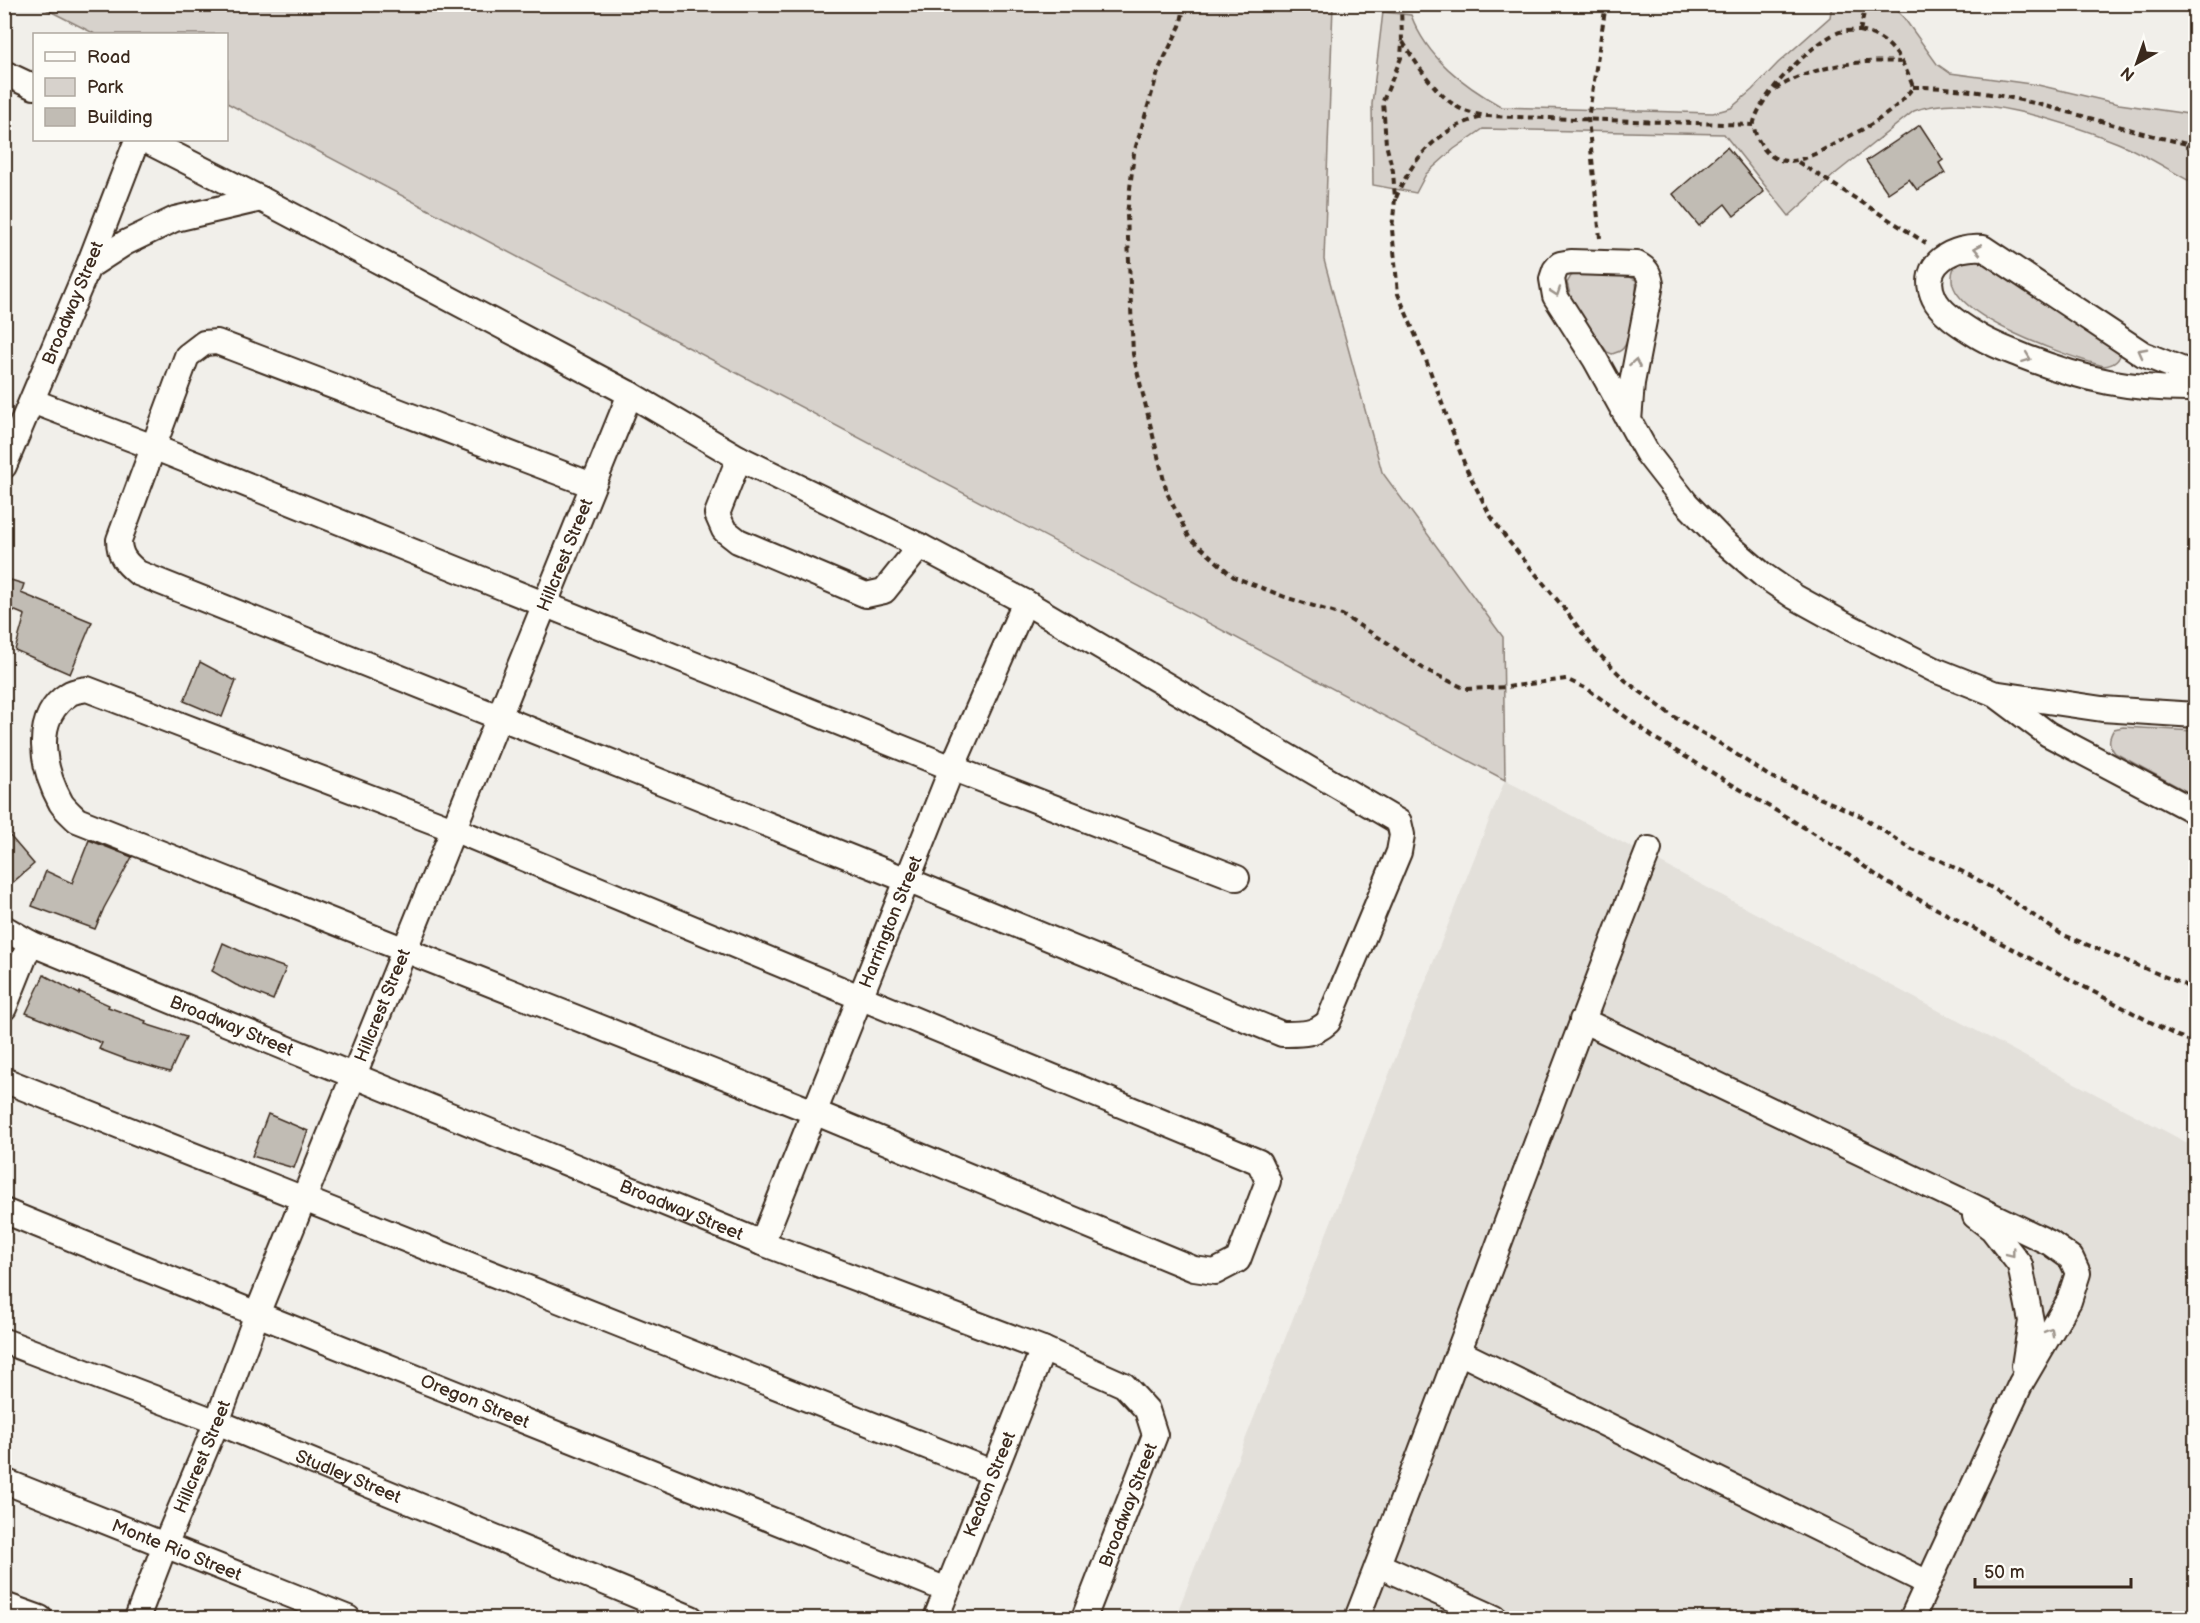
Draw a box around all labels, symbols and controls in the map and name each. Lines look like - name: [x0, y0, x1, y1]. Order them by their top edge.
- legend: [33, 33, 228, 141]
- north arrow: [2107, 33, 2167, 93]
- text: Road: [87, 47, 131, 68]
- text: N: [2118, 62, 2139, 84]
- text: Park: [87, 77, 123, 98]
- text: Building: [87, 107, 153, 128]
- street label: Broadway Street: [38, 238, 108, 368]
- one-way arrow: [1973, 243, 1983, 256]
- one-way arrow: [1548, 286, 1561, 297]
- one-way arrow: [2137, 348, 2148, 359]
- one-way arrow: [2021, 351, 2032, 363]
- one-way arrow: [1628, 359, 1641, 369]
- street label: Hillcrest Street: [533, 495, 598, 615]
- street label: Harrington Street: [855, 852, 927, 991]
- street label: Hillcrest Street: [350, 945, 415, 1065]
- street label: Broadway Street: [167, 991, 297, 1061]
- street label: Broadway Street: [616, 1176, 747, 1245]
- one-way arrow: [2004, 1247, 2015, 1258]
- one-way arrow: [2043, 1328, 2055, 1338]
- street label: Oregon Street: [417, 1371, 533, 1433]
- street label: Hillcrest Street: [170, 1397, 235, 1516]
- street label: Keaton Street: [959, 1428, 1020, 1540]
- street label: Broadway Street: [1095, 1440, 1162, 1570]
- street label: Studley Street: [292, 1446, 404, 1508]
- street label: Monte Rio Street: [109, 1515, 245, 1586]
- scale bar: [1975, 1551, 2131, 1589]
- text: 50 m: [1984, 1562, 2025, 1583]

